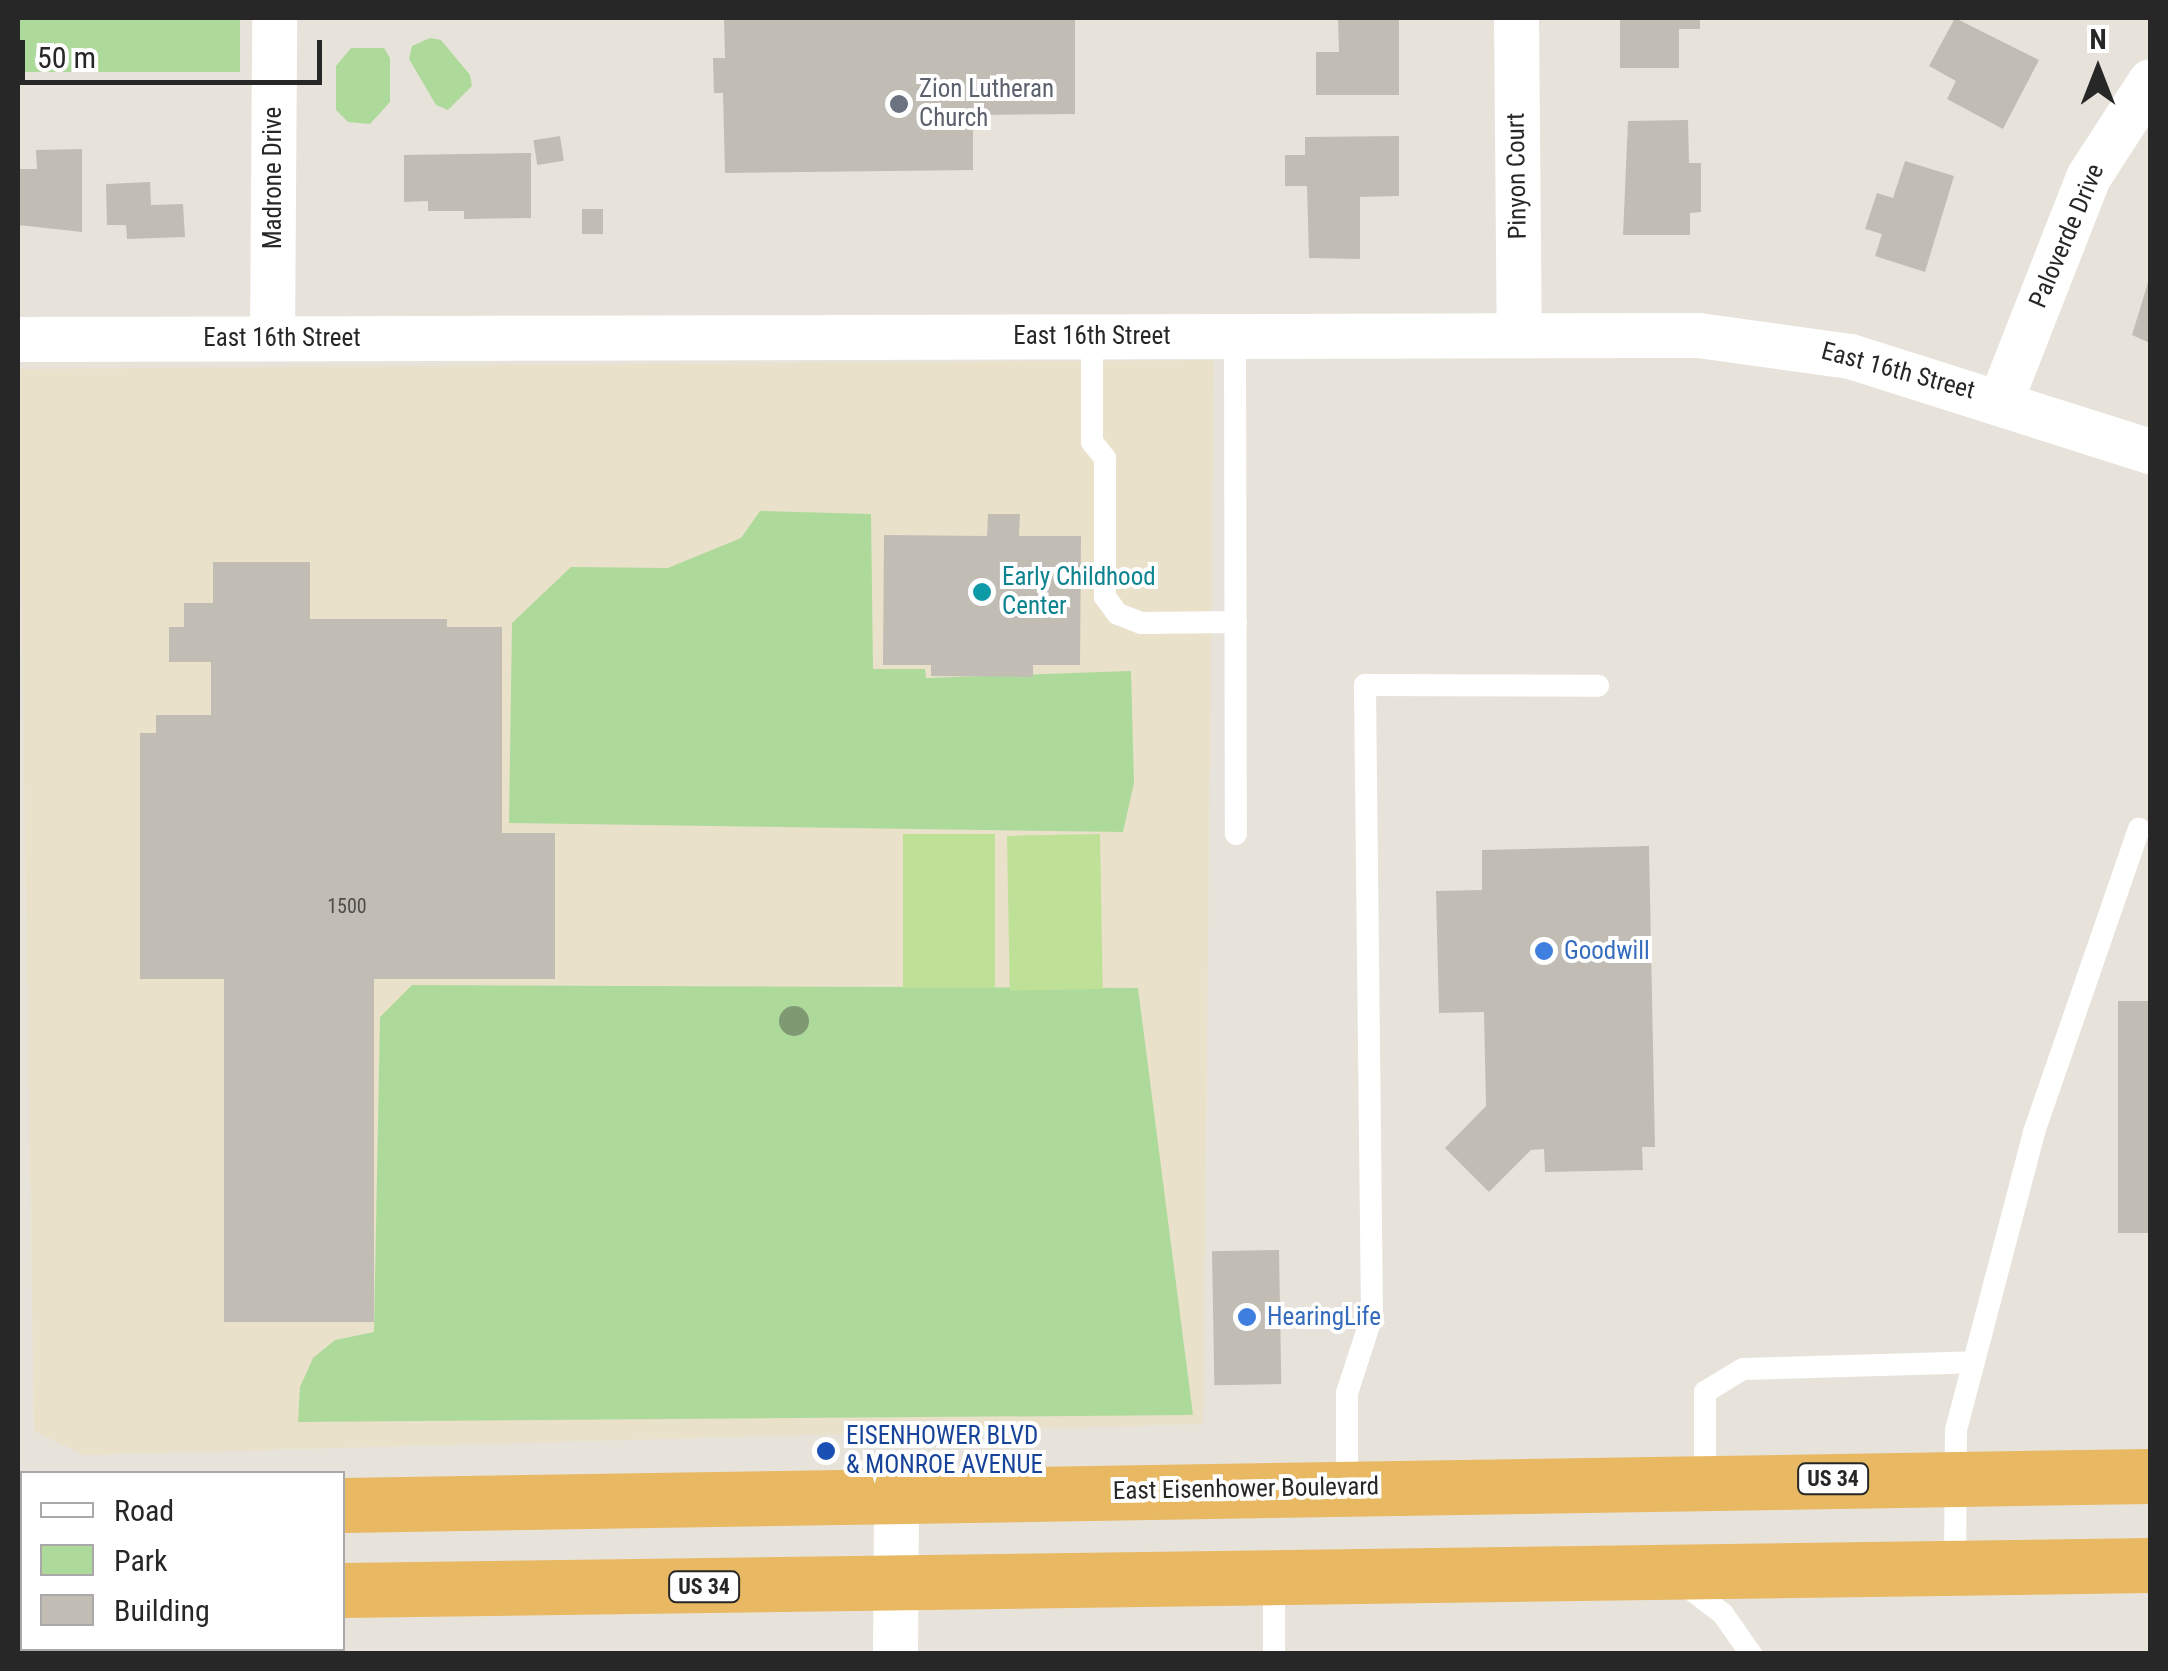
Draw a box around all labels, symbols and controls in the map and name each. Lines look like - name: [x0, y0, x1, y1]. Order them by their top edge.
- scale bar: [25, 20, 328, 82]
- north arrow: [2048, 20, 2148, 120]
- text: N: [2089, 23, 2107, 56]
- text: 50 m: [37, 40, 96, 75]
- place label: Zion Lutheran Church: [919, 75, 1054, 134]
- marker: Zion Lutheran Church: [888, 93, 910, 115]
- street label: Madrone Drive: [258, 107, 288, 249]
- street label: Pinyon Court: [1501, 112, 1533, 240]
- street label: Paloverde Drive: [2023, 160, 2111, 312]
- street label: East 16th Street: [1013, 321, 1171, 351]
- street label: East 16th Street: [203, 323, 361, 353]
- street label: East 16th Street: [1818, 336, 1978, 406]
- place label: Early Childhood Center: [1002, 563, 1156, 622]
- marker: Early Childhood Center: [971, 581, 993, 603]
- house number: 1500: [327, 894, 367, 918]
- place label: Goodwill: [1564, 936, 1650, 966]
- marker: Goodwill: [1533, 940, 1555, 962]
- place label: HearingLife: [1267, 1302, 1381, 1332]
- marker: HearingLife: [1236, 1306, 1258, 1328]
- place label: EISENHOWER BLVD & MONROE AVENUE: [846, 1422, 1043, 1481]
- marker: EISENHOWER BLVD & MONROE AVENUE: [815, 1440, 837, 1462]
- road number: US 34: [1796, 1462, 1870, 1496]
- legend: [20, 1471, 345, 1651]
- street label: East Eisenhower Boulevard: [1113, 1472, 1379, 1506]
- text: Road: [114, 1493, 174, 1528]
- text: Park: [114, 1543, 168, 1578]
- road number: US 34: [666, 1570, 742, 1604]
- text: Building: [114, 1593, 210, 1628]

